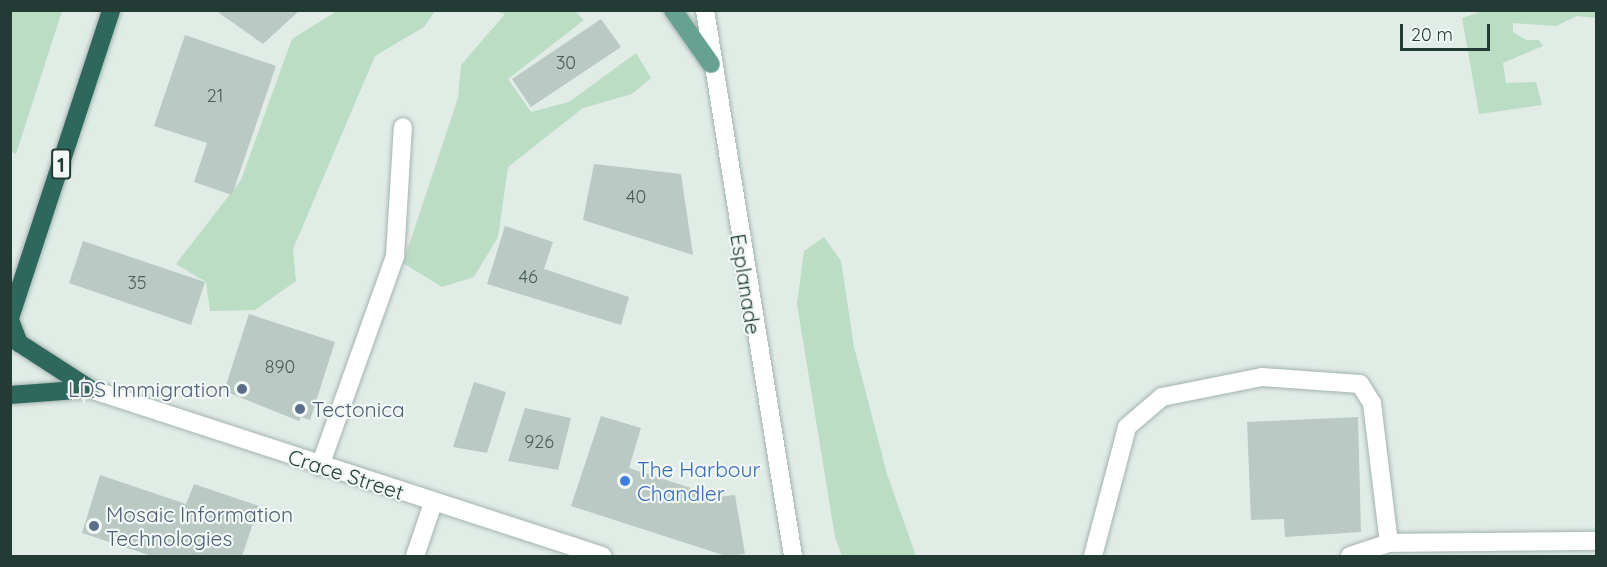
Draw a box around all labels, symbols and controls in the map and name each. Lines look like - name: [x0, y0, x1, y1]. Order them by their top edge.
- scale bar: [1403, 12, 1493, 50]
- text: 20 m: [1411, 23, 1453, 46]
- house number: 30: [556, 52, 576, 74]
- house number: 21: [207, 85, 223, 107]
- road number: 1: [50, 147, 72, 181]
- house number: 40: [626, 186, 646, 208]
- street label: Esplanade: [726, 232, 766, 336]
- house number: 46: [518, 266, 538, 288]
- house number: 35: [127, 272, 147, 294]
- house number: 890: [265, 356, 295, 378]
- place label: LDS Immigration: [68, 376, 230, 402]
- marker: LDS Immigration: [235, 382, 249, 396]
- place label: Tectonica: [312, 396, 405, 422]
- marker: Tectonica: [293, 402, 307, 416]
- house number: 926: [524, 431, 554, 453]
- street label: Crace Street: [285, 443, 407, 505]
- place label: The Harbour Chandler: [637, 456, 761, 506]
- marker: The Harbour Chandler: [618, 474, 632, 488]
- place label: Mosaic Information Technologies: [106, 501, 293, 551]
- marker: Mosaic Information Technologies: [87, 519, 101, 533]

